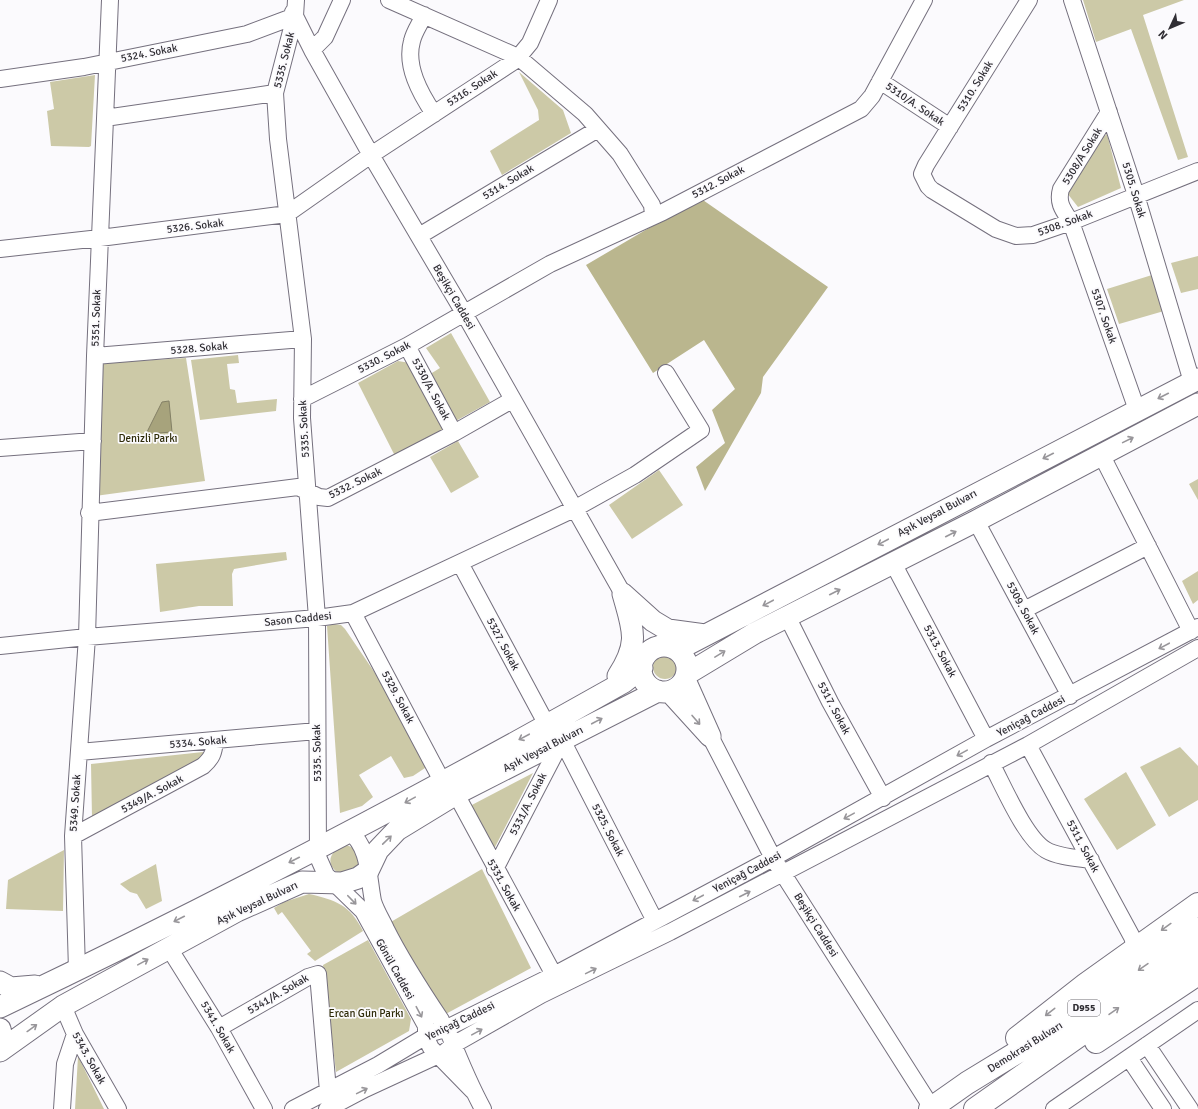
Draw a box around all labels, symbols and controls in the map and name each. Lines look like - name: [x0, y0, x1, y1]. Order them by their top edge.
- north arrow: [1150, 8, 1190, 48]
- text: N: [1156, 27, 1171, 42]
- street label: 5335. Sokak: [271, 30, 297, 89]
- street label: 5324. Sokak: [120, 41, 179, 65]
- street label: 5310. Sokak: [954, 58, 996, 114]
- street label: 5316. Sokak: [444, 67, 500, 109]
- street label: 5310/A. Sokak: [883, 79, 947, 129]
- street label: 5308/A Sokak: [1059, 125, 1105, 187]
- street label: 5314. Sokak: [480, 161, 536, 202]
- street label: 5305. Sokak: [1119, 161, 1149, 220]
- street label: 5312. Sokak: [690, 163, 747, 201]
- street label: 5308. Sokak: [1036, 207, 1095, 239]
- street label: 5326. Sokak: [166, 216, 225, 236]
- street label: Beşikçi Caddesi: [430, 262, 478, 332]
- street label: 5307. Sokak: [1088, 287, 1120, 346]
- street label: 5351. Sokak: [89, 289, 104, 347]
- street label: 5330. Sokak: [355, 338, 413, 376]
- street label: 5328. Sokak: [170, 339, 229, 357]
- street label: 5330/A. Sokak: [409, 356, 453, 423]
- one-way arrow: [1157, 393, 1169, 400]
- street label: 5335. Sokak: [296, 399, 312, 458]
- park label: Denizli Parkı: [118, 432, 178, 445]
- one-way arrow: [1122, 436, 1134, 443]
- one-way arrow: [1042, 453, 1054, 460]
- street label: 5332. Sokak: [326, 464, 384, 501]
- street label: Aşık Veysal Bulvarı: [895, 487, 979, 539]
- one-way arrow: [945, 530, 957, 537]
- one-way arrow: [877, 538, 889, 546]
- street label: 5309. Sokak: [1004, 580, 1042, 637]
- one-way arrow: [829, 588, 841, 596]
- one-way arrow: [762, 600, 774, 607]
- street label: Sason Caddesi: [264, 609, 332, 629]
- street label: 5327. Sokak: [484, 616, 522, 673]
- street label: 5313. Sokak: [921, 623, 959, 680]
- one-way arrow: [1158, 642, 1170, 650]
- one-way arrow: [714, 649, 726, 657]
- street label: 5329. Sokak: [379, 669, 417, 726]
- street label: 5317. Sokak: [815, 680, 853, 737]
- street label: Yeniçağ Caddesi: [995, 693, 1067, 739]
- one-way arrow: [692, 715, 701, 725]
- one-way arrow: [591, 717, 603, 724]
- street label: Aşık Veysal Bulvarı: [501, 723, 585, 775]
- street label: 5335. Sokak: [310, 724, 324, 782]
- street label: 5334. Sokak: [169, 733, 228, 751]
- one-way arrow: [518, 734, 530, 742]
- one-way arrow: [956, 749, 968, 757]
- street label: 5331/A. Sokak: [507, 770, 550, 837]
- street label: 5349/A. Sokak: [119, 772, 186, 816]
- street label: 5349. Sokak: [67, 773, 84, 832]
- one-way arrow: [404, 796, 416, 804]
- street label: 5325. Sokak: [589, 801, 627, 859]
- one-way arrow: [843, 813, 855, 821]
- street label: 5311. Sokak: [1064, 818, 1102, 875]
- one-way arrow: [382, 835, 392, 845]
- street label: Yeniçağ Caddesi: [711, 849, 783, 895]
- one-way arrow: [289, 856, 301, 864]
- street label: 5331. Sokak: [484, 857, 524, 914]
- street label: Aşık Veysal Bulvarı: [214, 878, 300, 928]
- one-way arrow: [739, 889, 751, 897]
- street label: Beşikçi Caddesi: [791, 891, 841, 959]
- one-way arrow: [348, 895, 357, 905]
- one-way arrow: [692, 895, 704, 902]
- one-way arrow: [173, 915, 185, 923]
- one-way arrow: [1161, 923, 1172, 931]
- street label: Gönül Caddesi: [373, 936, 417, 1002]
- one-way arrow: [137, 957, 149, 965]
- one-way arrow: [1138, 963, 1149, 971]
- one-way arrow: [585, 967, 597, 974]
- street label: 5341/A. Sokak: [245, 971, 311, 1017]
- street label: 5341. Sokak: [198, 999, 238, 1056]
- street label: Yeniçağ Caddesi: [423, 999, 497, 1043]
- road number: D955: [1068, 1000, 1100, 1016]
- one-way arrow: [415, 1005, 423, 1017]
- park label: Ercan Gün Parkı: [329, 1007, 403, 1020]
- one-way arrow: [1108, 1007, 1119, 1015]
- one-way arrow: [1045, 1008, 1056, 1016]
- street label: Demokrasi Bulvarı: [985, 1019, 1065, 1075]
- one-way arrow: [26, 1024, 37, 1033]
- one-way arrow: [471, 1027, 483, 1035]
- street label: 5343. Sokak: [69, 1030, 109, 1087]
- one-way arrow: [356, 1087, 368, 1094]

